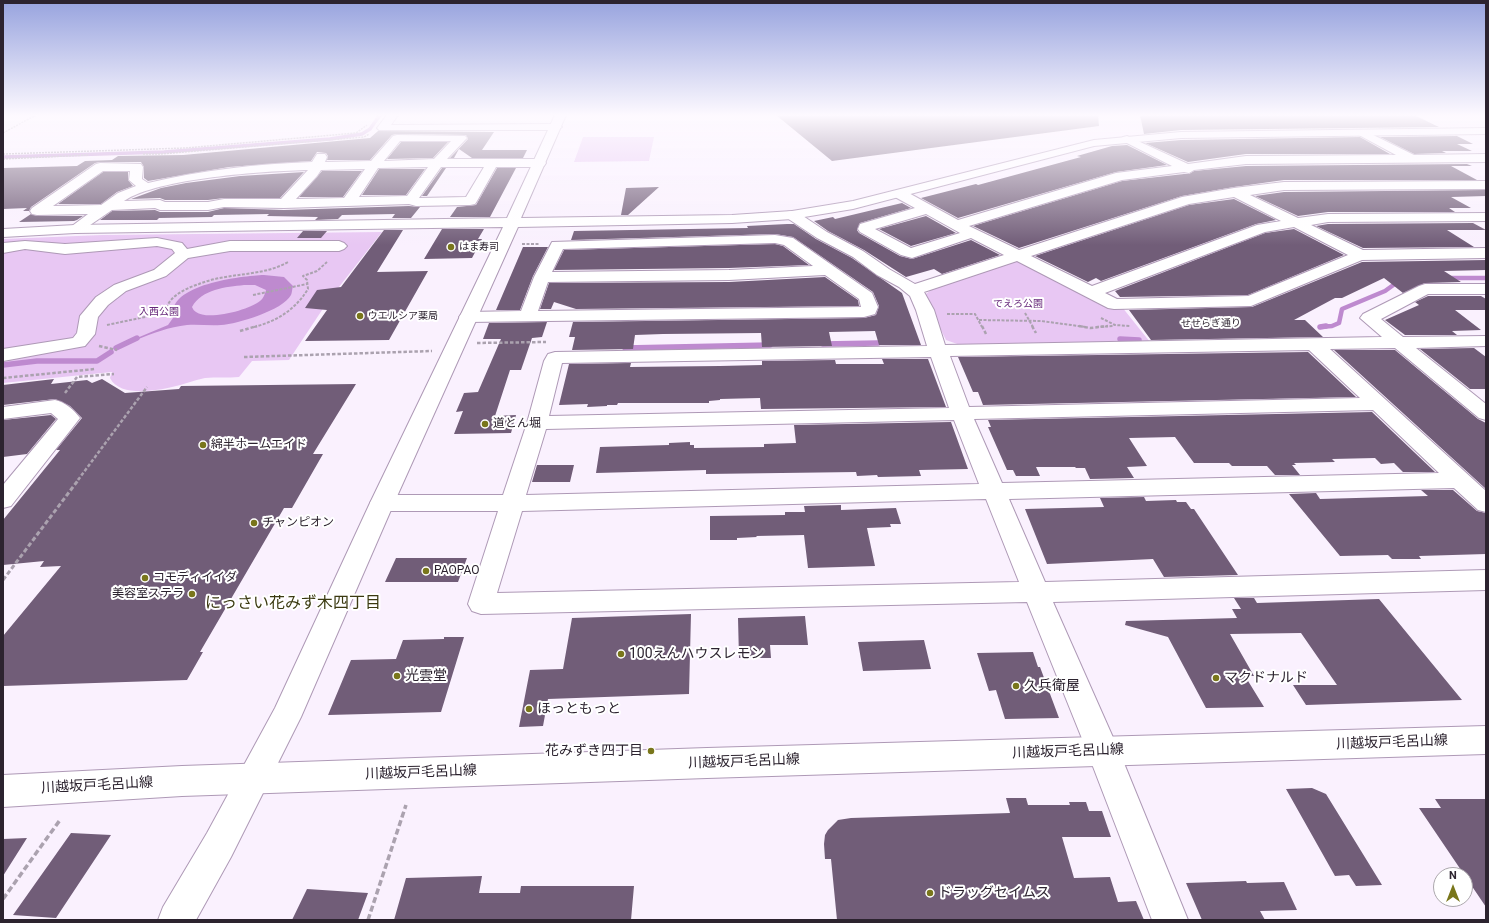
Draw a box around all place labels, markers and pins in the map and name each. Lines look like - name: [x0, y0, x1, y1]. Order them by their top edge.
- place label: はま寿司: [459, 241, 499, 253]
- marker: はま寿司: [446, 242, 456, 252]
- place label: ウエルシア薬局: [368, 310, 438, 322]
- marker: ウエルシア薬局: [355, 311, 365, 321]
- place label: 道とん堀: [493, 417, 541, 431]
- marker: 道とん堀: [480, 419, 490, 429]
- place label: 綿半ホームエイド: [211, 438, 307, 452]
- marker: 綿半ホームエイド: [198, 440, 208, 450]
- place label: チャンピオン: [262, 516, 334, 530]
- marker: チャンピオン: [249, 518, 259, 528]
- place label: PAOPAO: [434, 564, 480, 578]
- marker: PAOPAO: [421, 566, 431, 576]
- place label: コモディイイダ: [153, 571, 237, 585]
- marker: コモディイイダ: [140, 573, 150, 583]
- place label: 美容室ステラ: [112, 587, 184, 601]
- marker: 美容室ステラ: [187, 589, 197, 599]
- place label: 100えんハウスレモン: [629, 646, 765, 662]
- marker: 100えんハウスレモン: [616, 649, 626, 659]
- place label: 光雲堂: [405, 668, 447, 684]
- place label: マクドナルド: [1224, 670, 1308, 686]
- marker: 光雲堂: [392, 671, 402, 681]
- marker: マクドナルド: [1211, 673, 1221, 683]
- place label: 久兵衛屋: [1024, 678, 1080, 694]
- marker: 久兵衛屋: [1011, 681, 1021, 691]
- place label: ほっともっと: [537, 701, 621, 717]
- marker: ほっともっと: [524, 704, 534, 714]
- place label: 花みずき四丁目: [545, 743, 643, 759]
- marker: 花みずき四丁目: [646, 746, 656, 756]
- place label: ドラッグセイムス: [938, 885, 1050, 901]
- marker: ドラッグセイムス: [925, 888, 935, 898]

